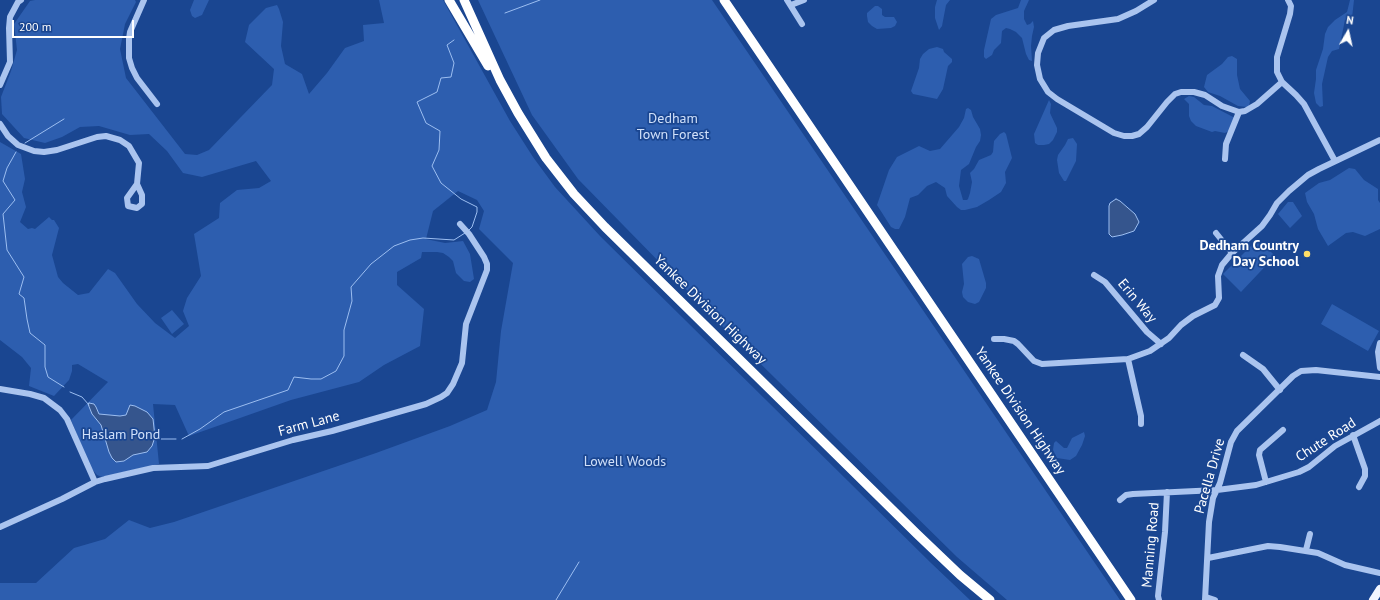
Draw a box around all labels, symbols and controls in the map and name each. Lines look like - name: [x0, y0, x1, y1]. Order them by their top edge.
- scale bar: [14, 12, 136, 38]
- north arrow: [1328, 12, 1368, 52]
- text: N: [1345, 13, 1355, 28]
- text: 200 m: [19, 19, 52, 34]
- park label: Dedham Town Forest: [637, 111, 709, 144]
- place label: Dedham Country Day School: [1199, 238, 1299, 270]
- marker: Dedham Country Day School: [1302, 249, 1312, 259]
- street label: Yankee Division Highway: [650, 252, 770, 368]
- street label: Erin Way: [1114, 276, 1160, 326]
- street label: Yankee Division Highway: [971, 344, 1069, 478]
- street label: Farm Lane: [277, 408, 341, 440]
- street label: Chute Road: [1293, 414, 1359, 466]
- park label: Haslam Pond: [82, 427, 160, 443]
- street label: Pacella Drive: [1191, 436, 1229, 516]
- park label: Lowell Woods: [584, 454, 666, 470]
- street label: Manning Road: [1139, 502, 1163, 588]

